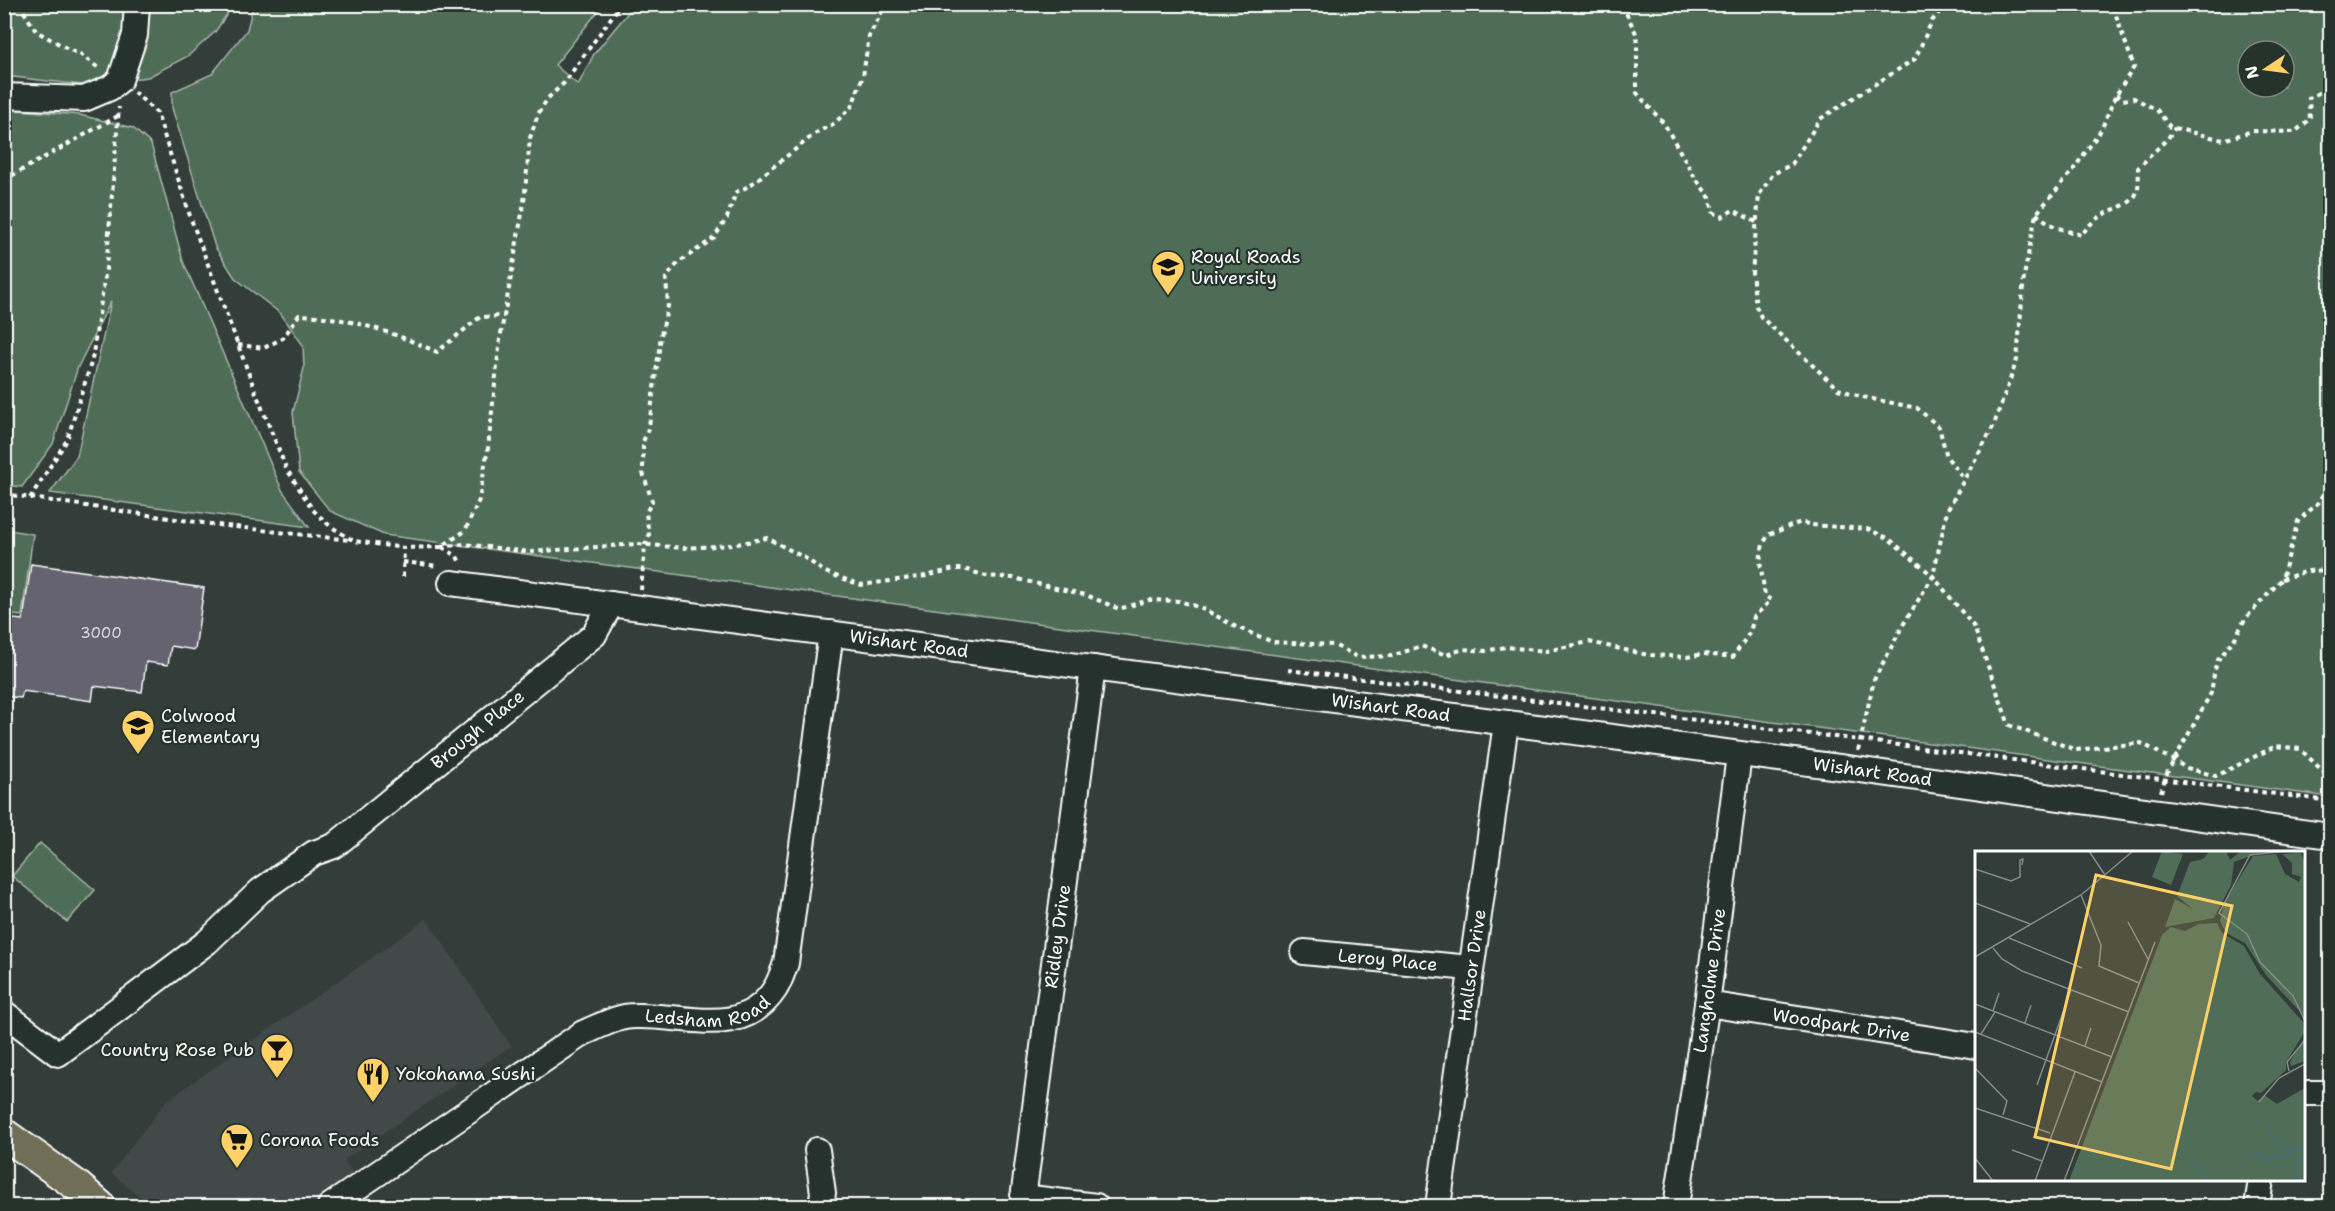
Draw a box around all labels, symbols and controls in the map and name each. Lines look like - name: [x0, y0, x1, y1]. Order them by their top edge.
- north arrow: [2236, 39, 2296, 99]
- text: N: [2240, 64, 2264, 81]
- place label: Royal Roads University: [1191, 245, 1301, 290]
- school or university icon: Royal Roads University: [1150, 249, 1186, 296]
- house number: 3000: [80, 623, 122, 643]
- street label: Wishart Road: [848, 624, 970, 663]
- street label: Brough Place: [426, 684, 529, 775]
- street label: Wishart Road: [1330, 688, 1452, 727]
- place label: Colwood Elementary: [161, 704, 260, 749]
- school or university icon: Colwood Elementary: [120, 708, 156, 755]
- street label: Wishart Road: [1812, 752, 1934, 792]
- inset map: [1975, 851, 2305, 1181]
- street label: Ridley Drive: [1039, 883, 1076, 990]
- street label: Langholme Drive: [1688, 907, 1731, 1055]
- street label: Hallsor Drive: [1452, 908, 1492, 1023]
- street label: Leroy Place: [1337, 943, 1439, 977]
- street label: Ledsham Road: [644, 990, 776, 1033]
- street label: Woodpark Drive: [1771, 1002, 1912, 1048]
- bar icon: Country Rose Pub: [259, 1032, 295, 1079]
- place label: Country Rose Pub: [100, 1038, 254, 1062]
- restaurant icon: Yokohama Sushi: [355, 1056, 391, 1103]
- place label: Yokohama Sushi: [396, 1062, 536, 1086]
- supermarket icon: Corona Foods: [219, 1122, 255, 1169]
- place label: Corona Foods: [260, 1128, 379, 1152]

